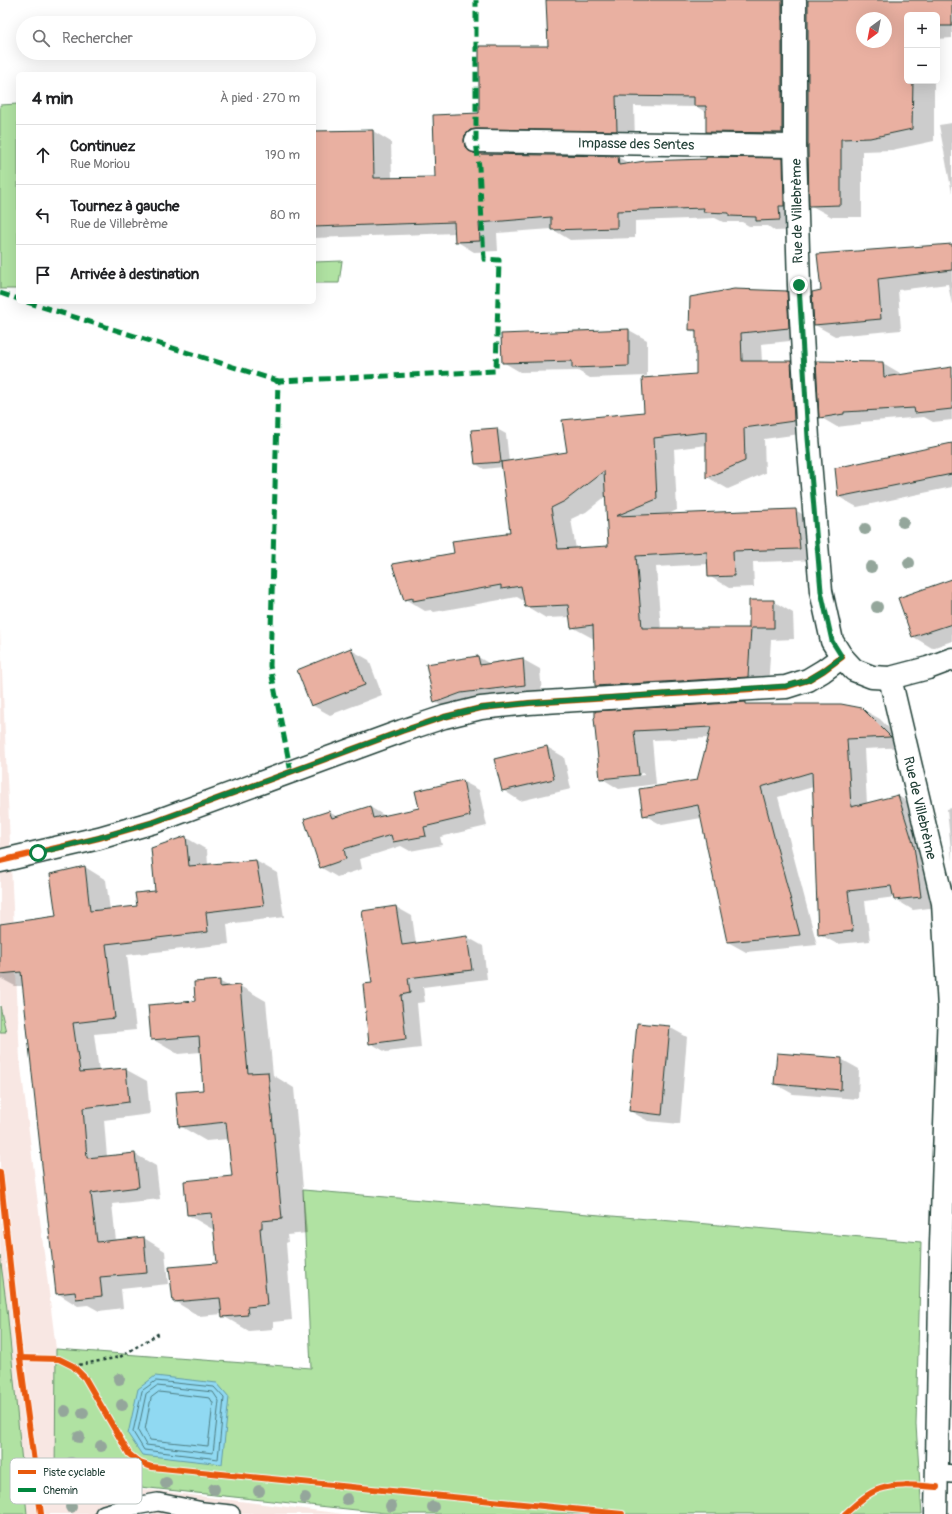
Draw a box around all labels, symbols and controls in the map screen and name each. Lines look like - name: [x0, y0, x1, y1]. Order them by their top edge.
- north arrow: [856, 12, 892, 48]
- map controls: [904, 12, 940, 84]
- button: +: [904, 12, 940, 48]
- search box: [16, 16, 316, 60]
- icon: search: [30, 27, 52, 49]
- text: Rechercher: [62, 29, 133, 48]
- button: −: [904, 48, 940, 84]
- text: 4 min: [32, 88, 73, 109]
- text: À pied · 270 m: [220, 90, 300, 106]
- street label: Impasse des Sentes: [578, 134, 695, 154]
- text: Continuez: [70, 137, 135, 156]
- icon: ahead: [32, 144, 54, 166]
- text: 190 m: [265, 147, 300, 163]
- text: Rue Moriou: [70, 156, 130, 172]
- street label: Rue de Villebrème: [788, 158, 806, 264]
- text: Tournez à gauche: [70, 197, 180, 216]
- icon: left: [32, 204, 54, 226]
- text: 80 m: [270, 207, 300, 223]
- text: Rue de Villebrème: [70, 216, 168, 232]
- icon: arrive: [32, 264, 54, 286]
- text: Arrivée à destination: [70, 265, 199, 284]
- route end: [790, 276, 808, 294]
- street label: Rue de Villebrème: [900, 755, 940, 861]
- route start: [29, 844, 47, 862]
- legend: [10, 1458, 142, 1504]
- text: Piste cyclable: [43, 1466, 106, 1479]
- text: Chemin: [43, 1484, 78, 1497]

